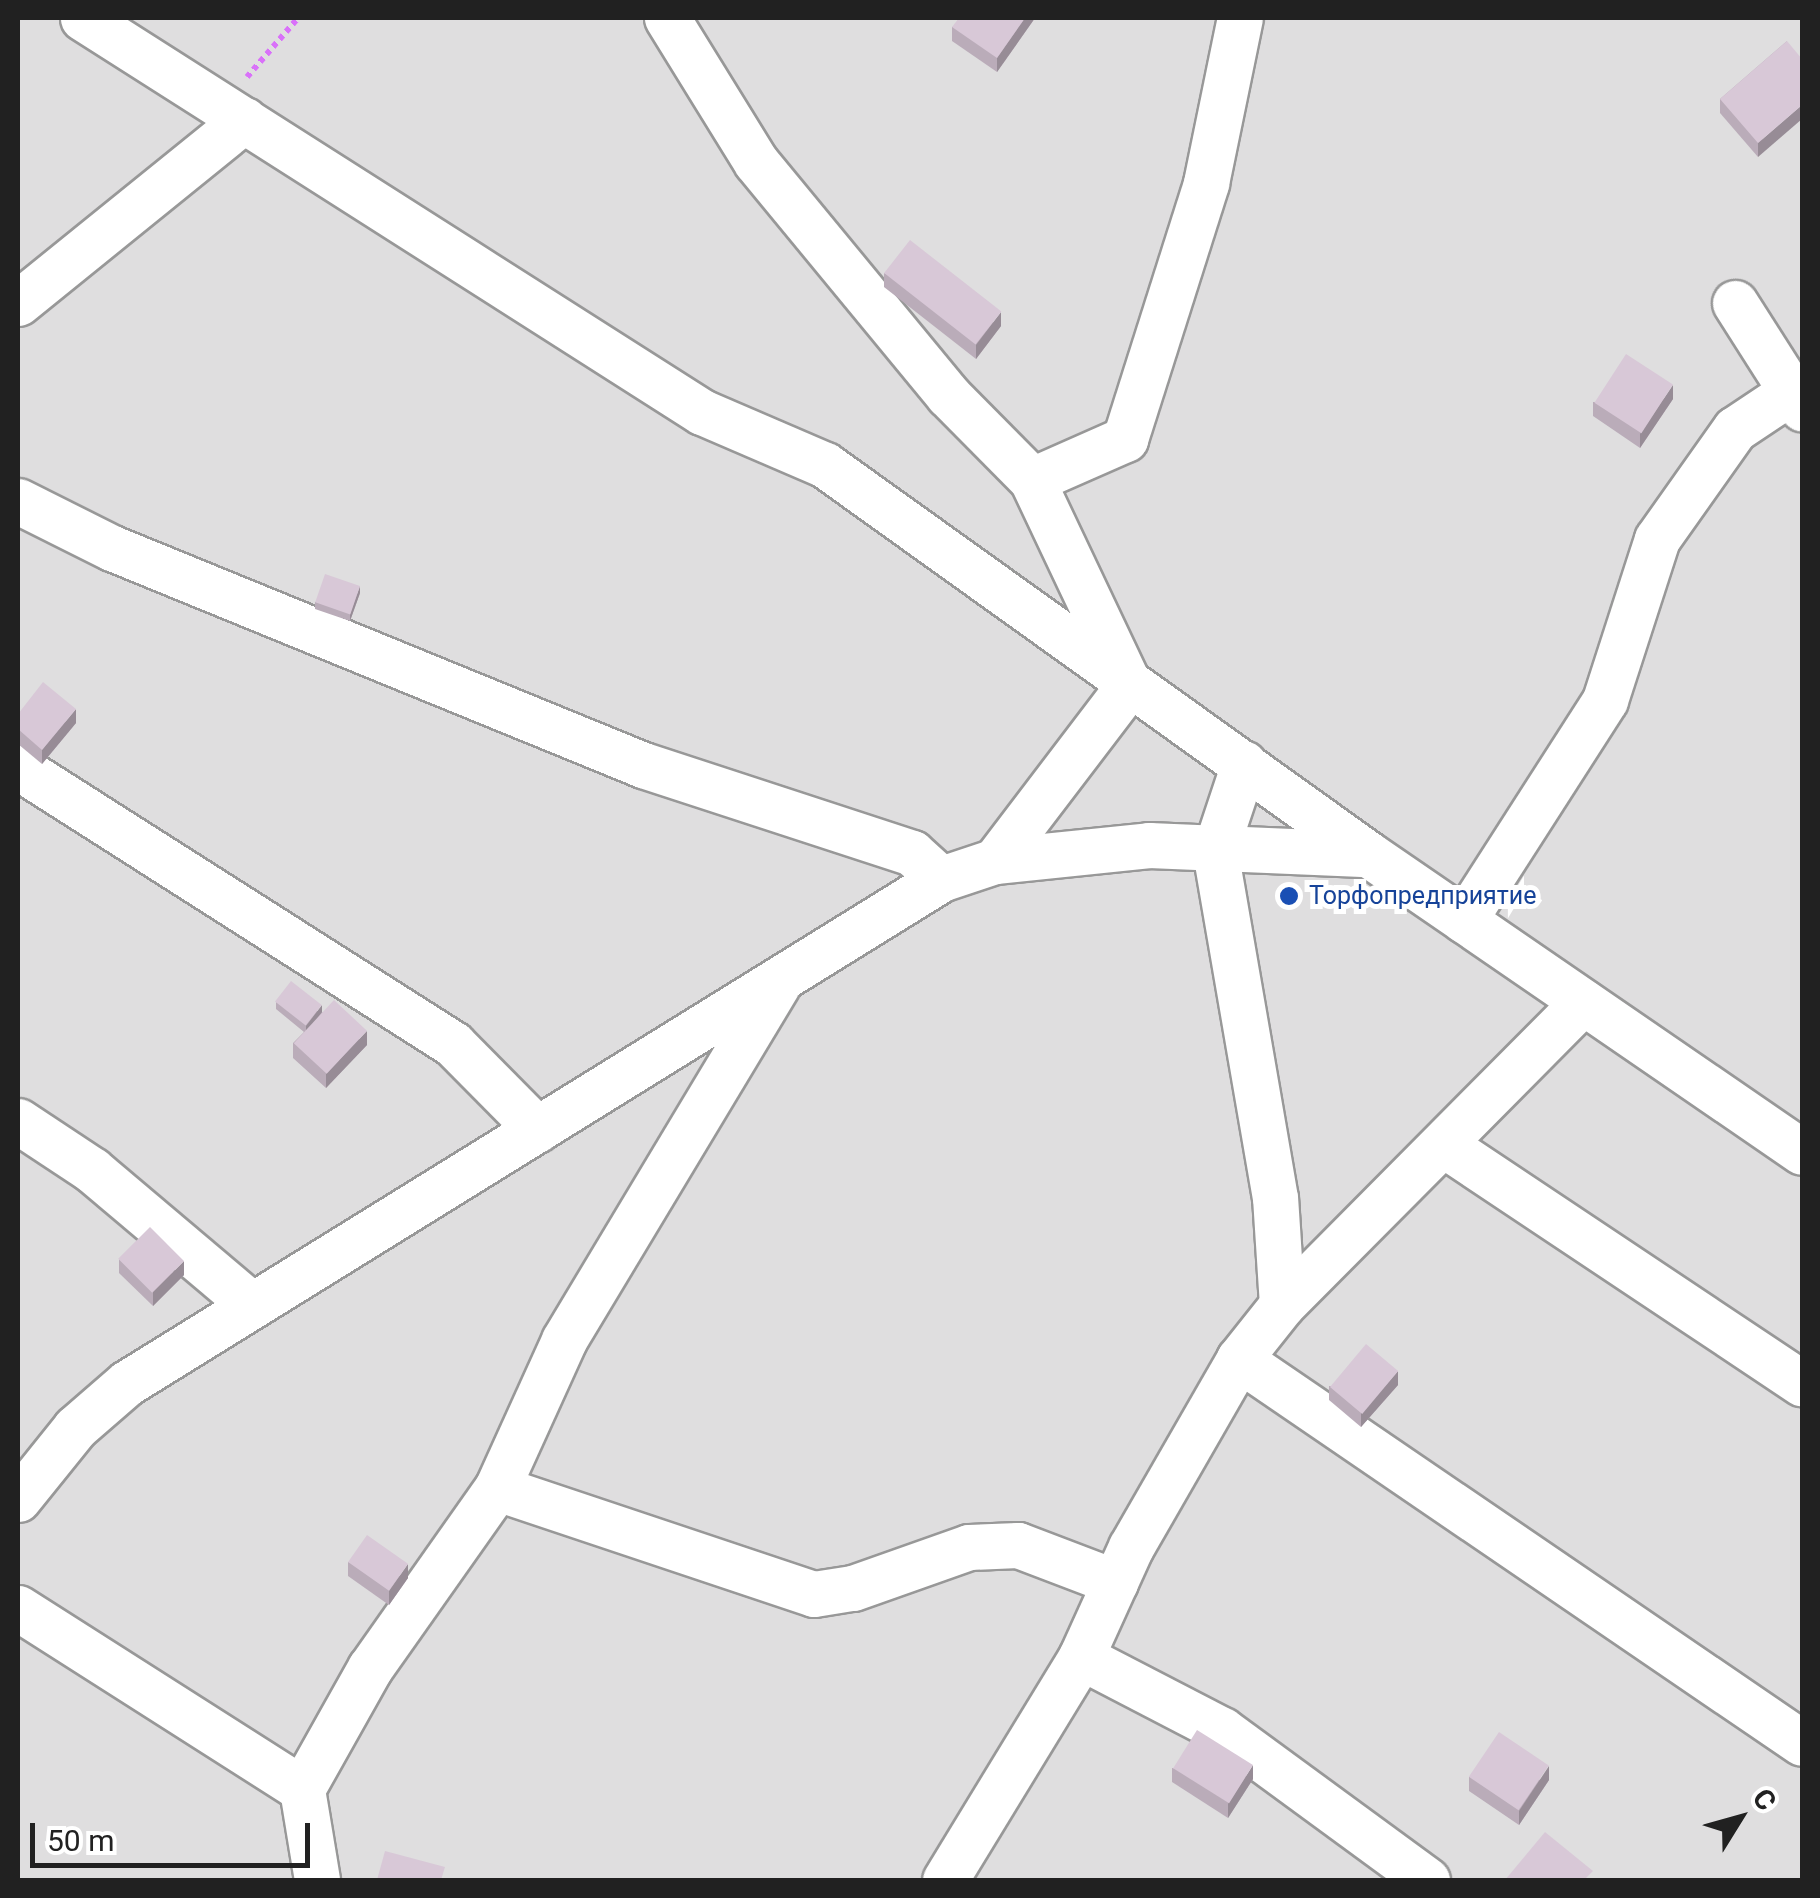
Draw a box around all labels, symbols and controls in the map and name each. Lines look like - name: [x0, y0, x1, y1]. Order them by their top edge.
- place label: Торфопредприятие: [1309, 881, 1537, 911]
- marker: Торфопредприятие: [1278, 885, 1300, 907]
- north arrow: [1690, 1768, 1790, 1868]
- text: С: [1746, 1782, 1783, 1817]
- scale bar: [35, 1803, 315, 1865]
- text: 50 m: [47, 1823, 114, 1858]

